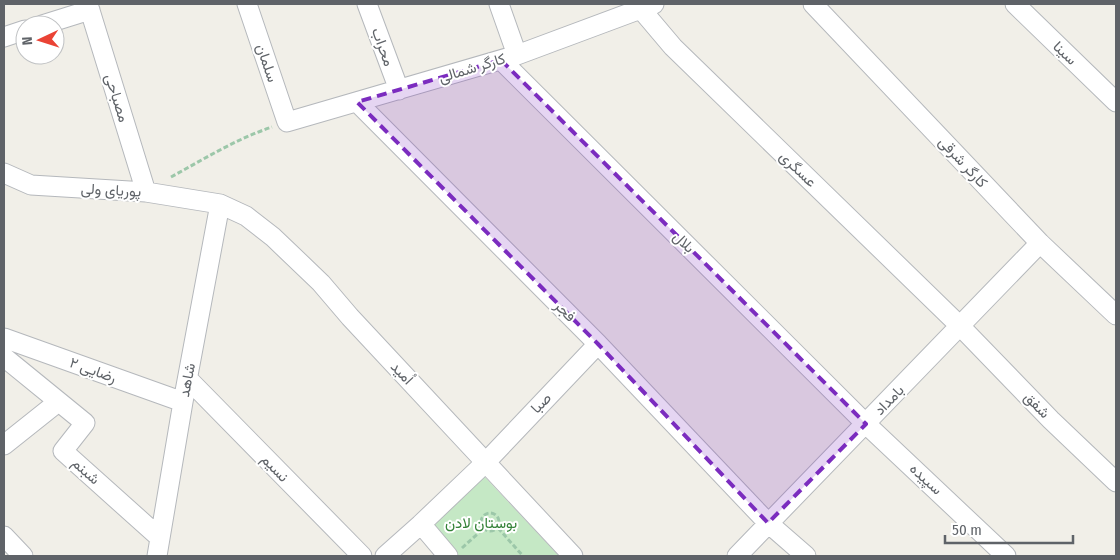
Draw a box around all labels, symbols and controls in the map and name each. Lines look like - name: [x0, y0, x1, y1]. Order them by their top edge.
- north arrow: [15, 15, 65, 65]
- street label: محراب: [368, 25, 398, 69]
- text: N: [19, 36, 36, 46]
- street label: سینا: [1049, 37, 1081, 69]
- street label: سلمان: [252, 41, 282, 85]
- street label: کارگر شمالی: [437, 49, 508, 88]
- street label: مصباحی: [100, 72, 133, 125]
- street label: کارگر شرقی: [934, 133, 991, 192]
- street label: عسگری: [775, 147, 820, 192]
- street label: پوریای ولی: [80, 179, 142, 202]
- street label: بلال: [669, 227, 699, 257]
- street label: فجر: [550, 296, 580, 326]
- street label: رضایی ۲: [67, 353, 119, 388]
- street label: اُمید: [387, 357, 418, 388]
- street label: شاهد: [175, 361, 199, 398]
- street label: بامداد: [870, 381, 908, 419]
- street label: شفق: [1019, 388, 1054, 423]
- street label: صبا: [527, 389, 555, 417]
- street label: نسیم: [257, 450, 293, 486]
- street label: شبنم: [68, 454, 104, 489]
- street label: سپیده: [905, 459, 946, 499]
- scale bar: [945, 512, 1072, 544]
- park label: بوستان لادن: [445, 514, 517, 532]
- text: 50 m: [952, 521, 982, 539]

